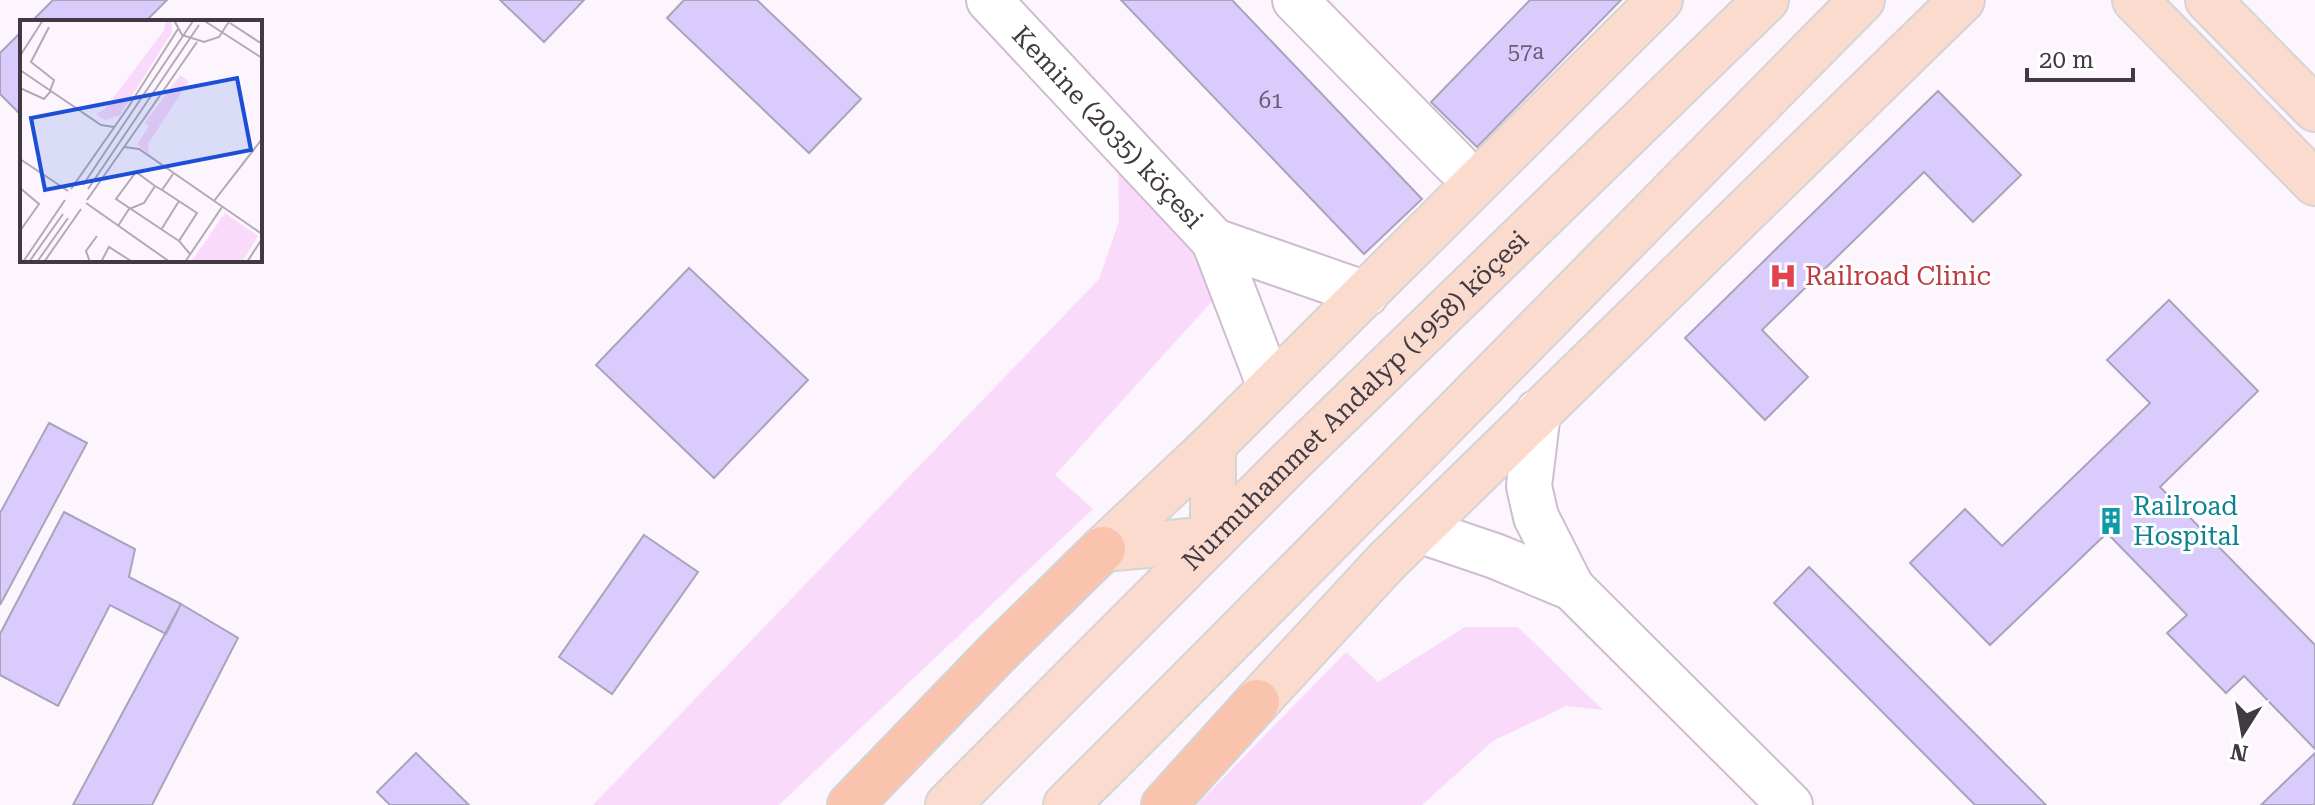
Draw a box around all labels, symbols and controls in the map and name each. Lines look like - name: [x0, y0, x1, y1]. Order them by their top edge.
- inset map: [20, 20, 262, 262]
- street label: Kemine (2035) köçesi: [1006, 20, 1209, 234]
- scale bar: [2027, 32, 2133, 82]
- house number: 57a: [1508, 39, 1544, 64]
- text: 20 m: [2039, 46, 2094, 74]
- house number: 61: [1259, 88, 1283, 113]
- street label: Nurmuhammet Andalyp (1958) köçesi: [1176, 224, 1534, 576]
- hospital icon: Railroad Clinic: [1768, 261, 1798, 291]
- place label: Railroad Clinic: [1805, 261, 1991, 291]
- place label: Railroad Hospital: [2133, 491, 2240, 551]
- building icon: Railroad Hospital: [2096, 506, 2126, 536]
- north arrow: [2203, 693, 2283, 773]
- text: N: [2229, 738, 2250, 766]

